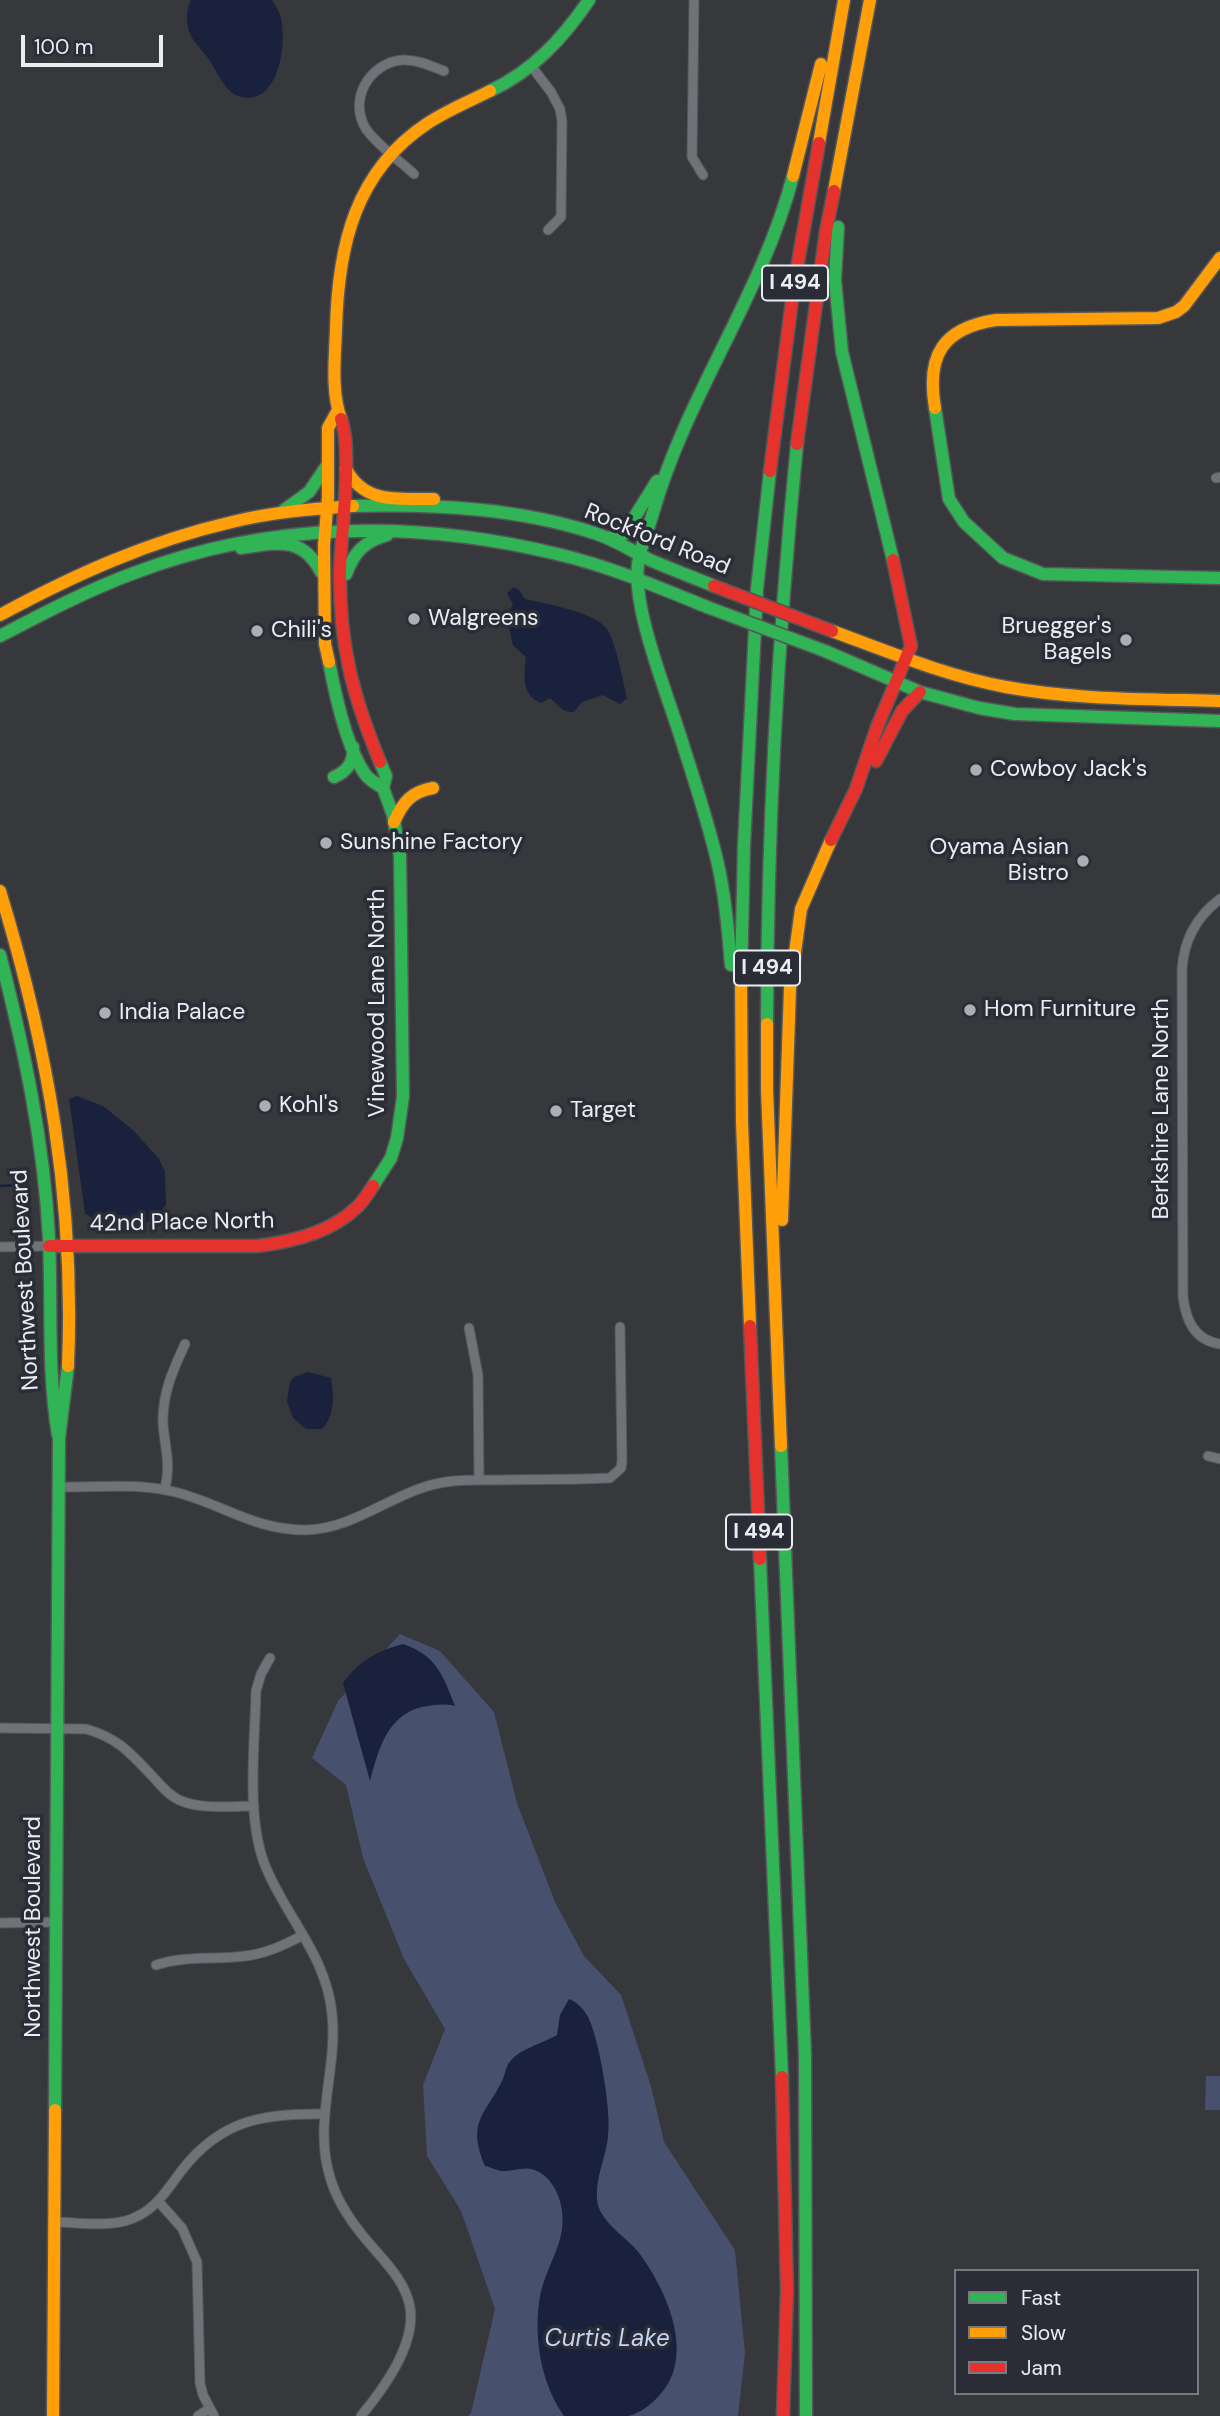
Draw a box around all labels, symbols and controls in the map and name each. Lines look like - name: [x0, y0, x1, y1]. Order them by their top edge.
- scale bar: [24, 21, 166, 65]
- text: 100 m: [34, 33, 94, 61]
- road number: I 494: [762, 266, 828, 300]
- street label: Rockford Road: [580, 498, 734, 582]
- place label: Walgreens: [428, 605, 539, 633]
- marker: Walgreens: [406, 611, 422, 627]
- place label: Bruegger's Bagels: [1001, 613, 1112, 667]
- place label: Chili's: [271, 617, 332, 645]
- marker: Chili's: [249, 623, 265, 639]
- marker: Bruegger's Bagels: [1118, 632, 1134, 648]
- place label: Cowboy Jack's: [990, 756, 1147, 784]
- marker: Cowboy Jack's: [968, 762, 984, 778]
- place label: Sunshine Factory: [340, 829, 523, 857]
- place label: Oyama Asian Bistro: [929, 834, 1069, 888]
- marker: Sunshine Factory: [318, 835, 334, 851]
- marker: Oyama Asian Bistro: [1075, 853, 1091, 869]
- street label: Vinewood Lane North: [364, 889, 392, 1117]
- road number: I 494: [734, 950, 800, 986]
- place label: Hom Furniture: [984, 996, 1136, 1024]
- street label: Berkshire Lane North: [1148, 998, 1176, 1220]
- place label: India Palace: [119, 999, 245, 1027]
- marker: Hom Furniture: [962, 1002, 978, 1018]
- marker: India Palace: [97, 1005, 113, 1021]
- place label: Kohl's: [279, 1092, 339, 1120]
- place label: Target: [570, 1097, 636, 1125]
- marker: Kohl's: [257, 1098, 273, 1114]
- marker: Target: [548, 1103, 564, 1119]
- street label: Northwest Boulevard: [6, 1169, 46, 1391]
- street label: 42nd Place North: [89, 1208, 275, 1238]
- road number: I 494: [726, 1514, 792, 1550]
- street label: Northwest Boulevard: [20, 1816, 48, 2038]
- legend: [954, 2269, 1199, 2395]
- text: Fast: [1021, 2284, 1061, 2312]
- text: Slow: [1021, 2319, 1066, 2347]
- water label: Curtis Lake: [544, 2326, 670, 2354]
- text: Jam: [1021, 2354, 1062, 2382]

